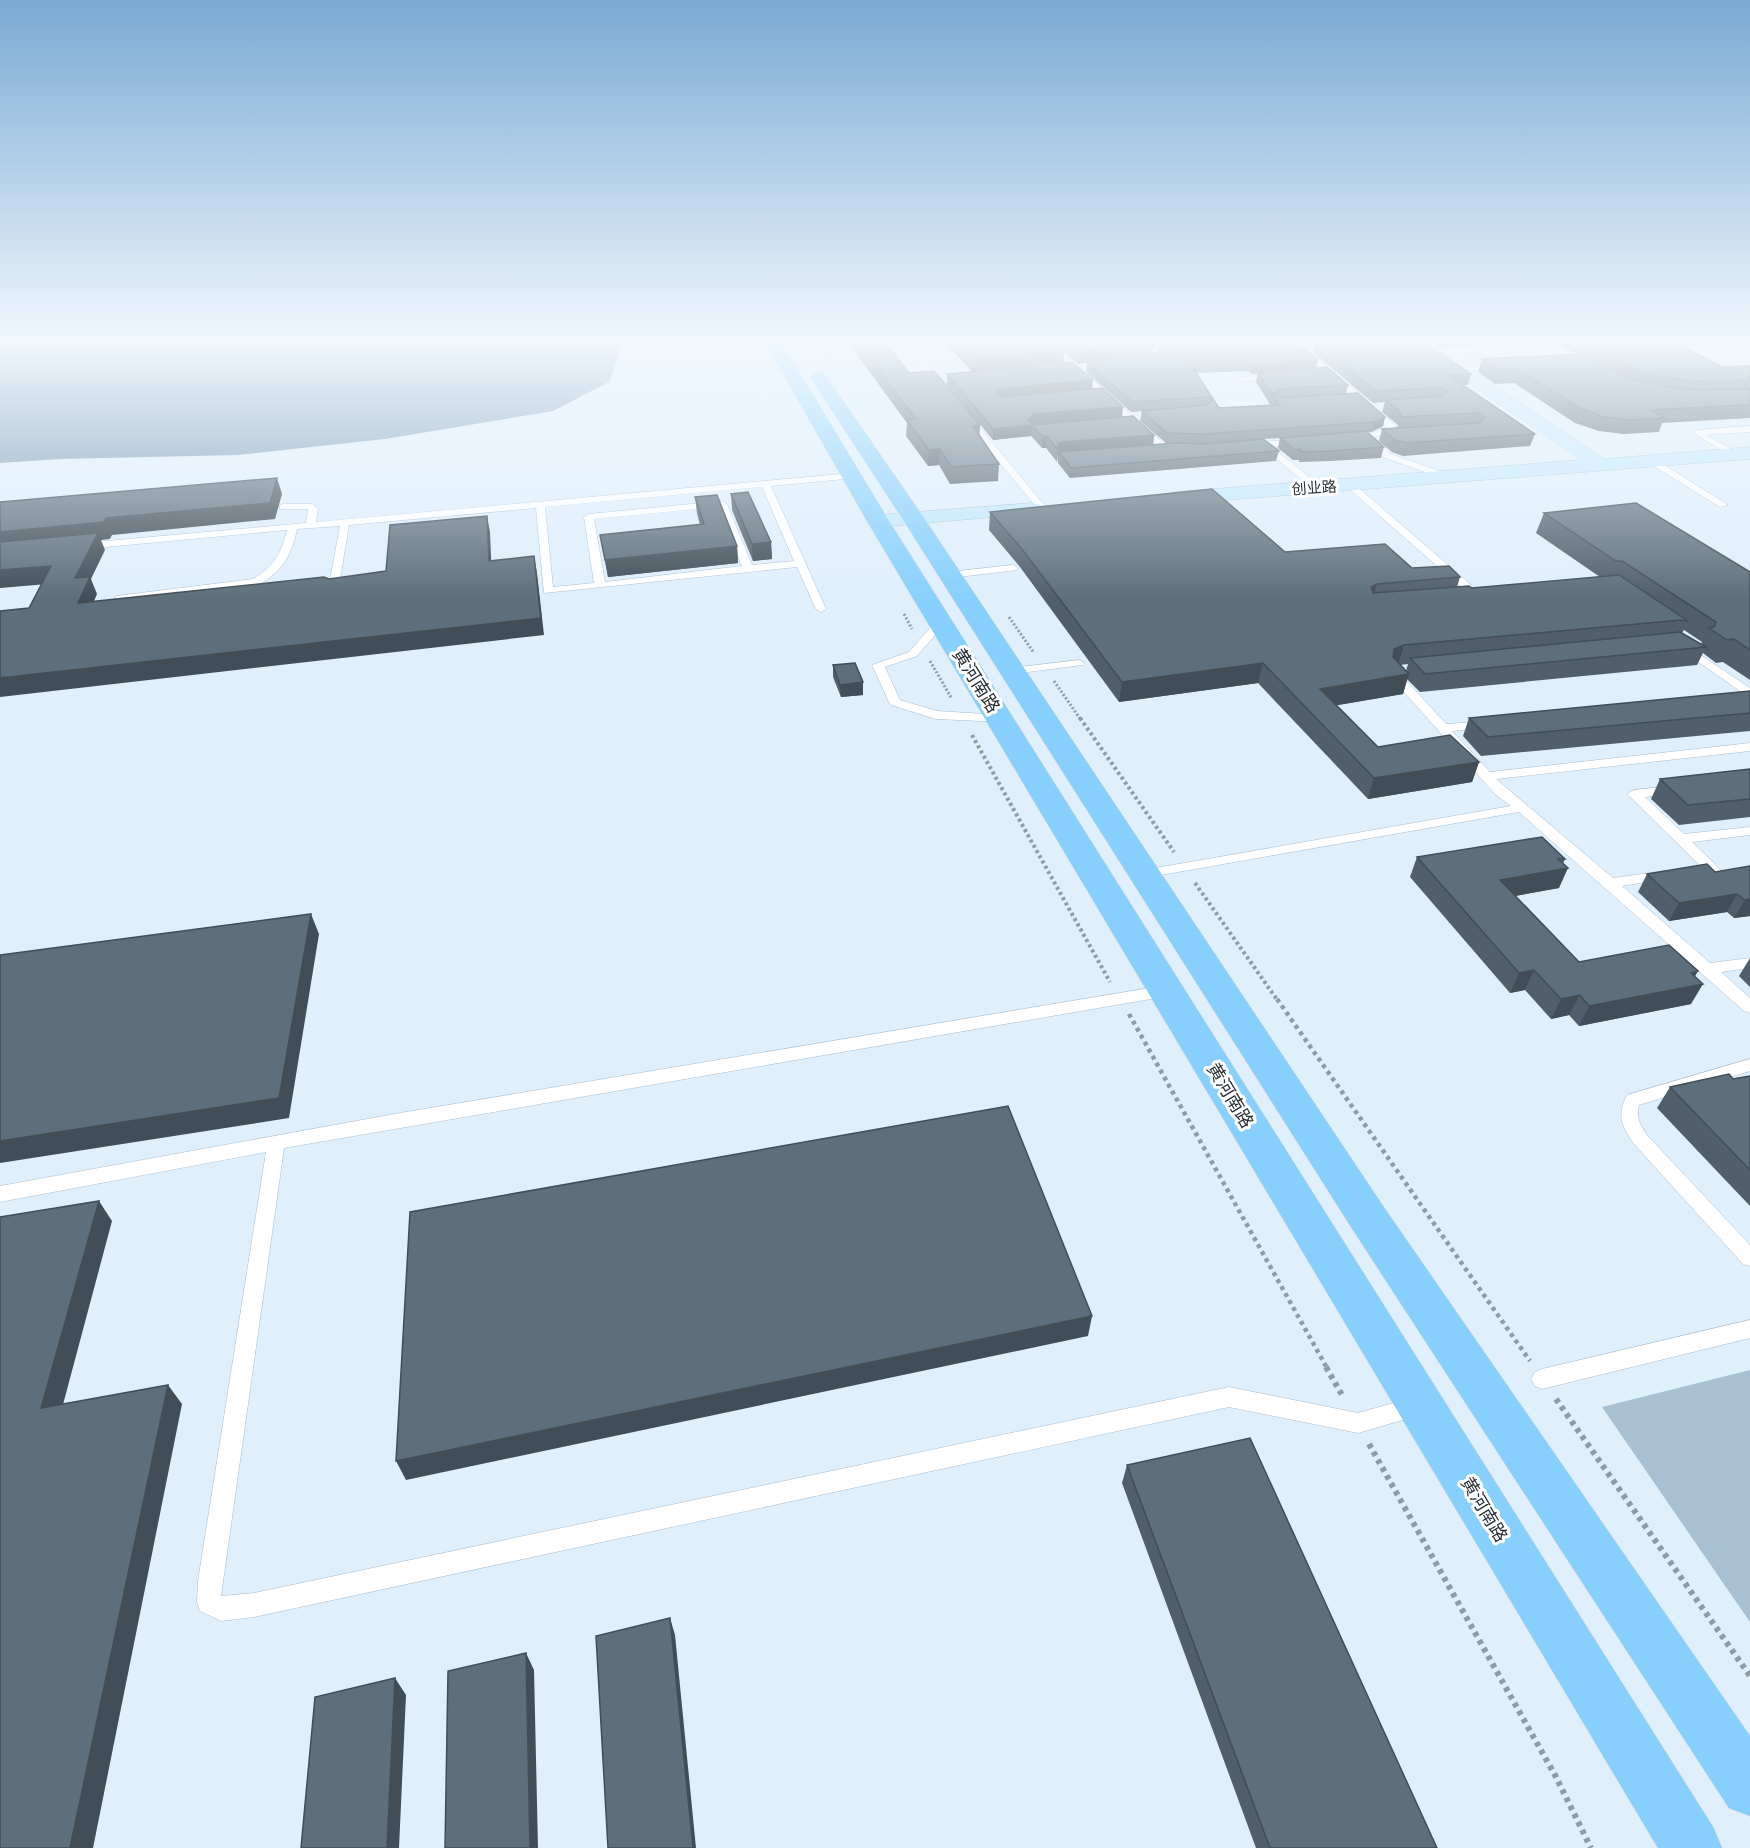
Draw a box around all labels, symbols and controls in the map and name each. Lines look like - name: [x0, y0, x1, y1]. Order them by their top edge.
- street label: 创业路: [1291, 475, 1337, 499]
- street label: 黄河南路: [948, 643, 1006, 717]
- street label: 黄河南路: [1202, 1058, 1260, 1132]
- street label: 黄河南路: [1456, 1472, 1514, 1546]

